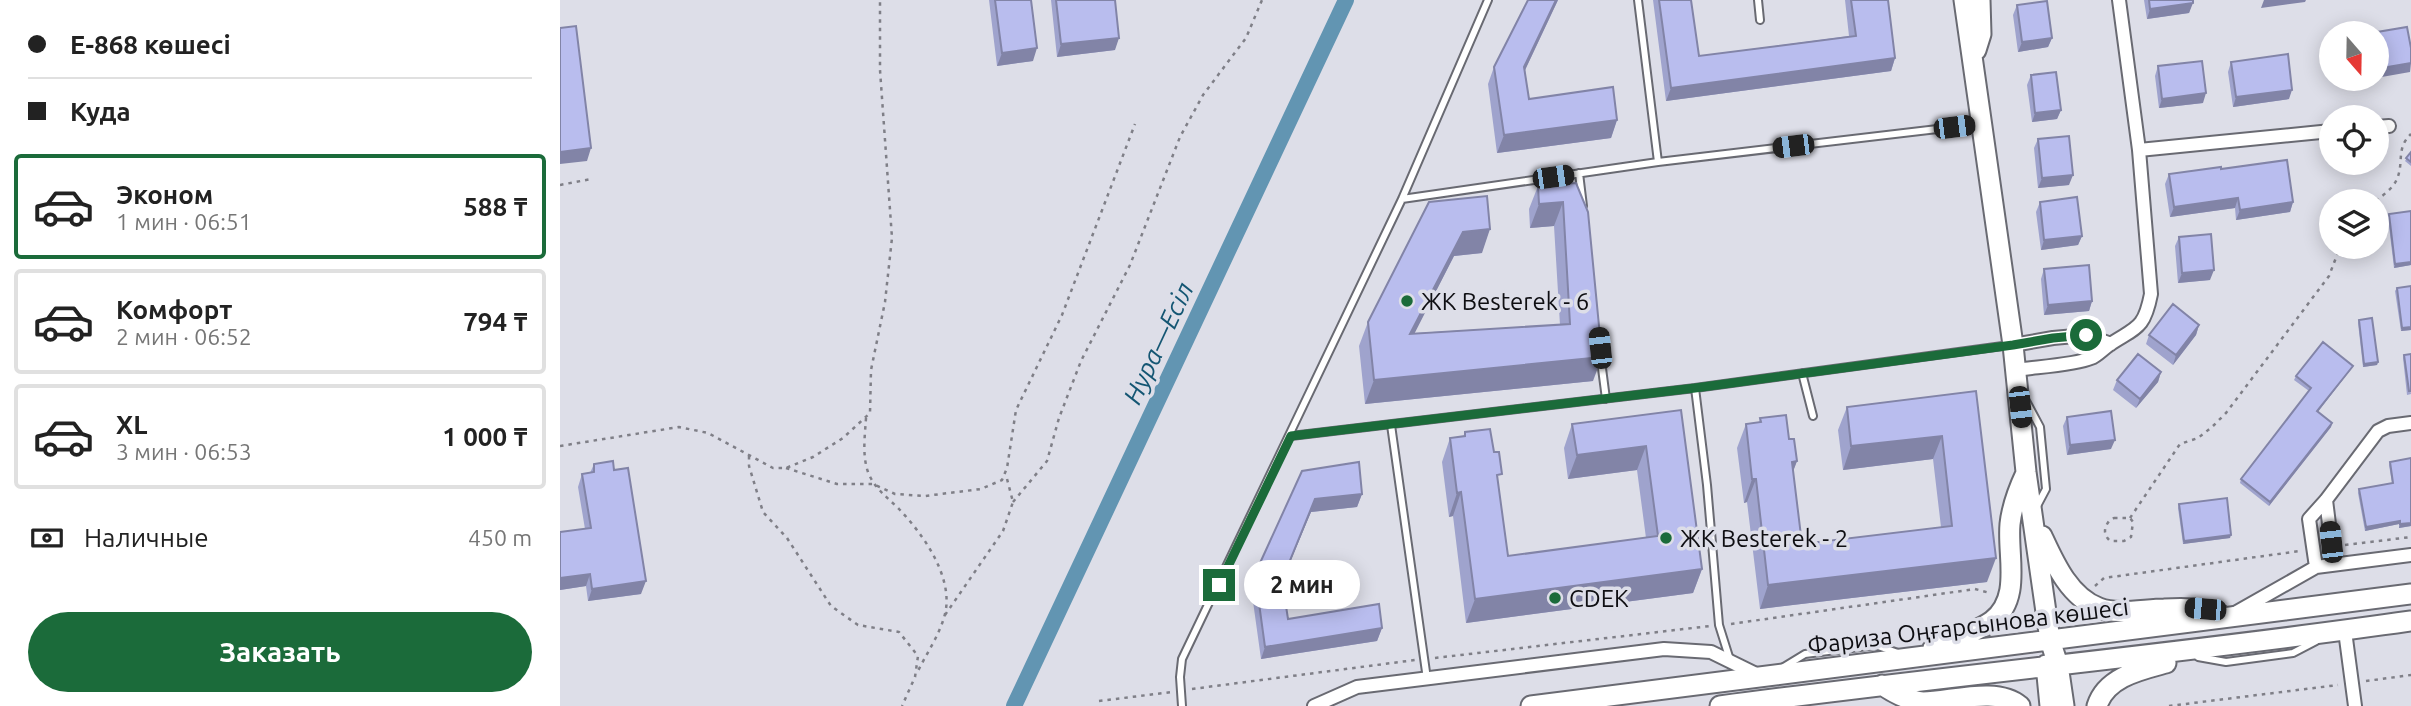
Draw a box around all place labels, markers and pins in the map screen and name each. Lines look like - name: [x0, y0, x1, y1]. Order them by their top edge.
- place label: ЖК Besterek - 6: [1421, 288, 1589, 315]
- marker: ЖК Besterek - 6: [1399, 293, 1415, 309]
- place label: ЖК Besterek - 2: [1680, 525, 1848, 552]
- marker: ЖК Besterek - 2: [1658, 530, 1674, 546]
- place label: CDEK: [1569, 585, 1629, 612]
- marker: CDEK: [1547, 590, 1563, 606]

